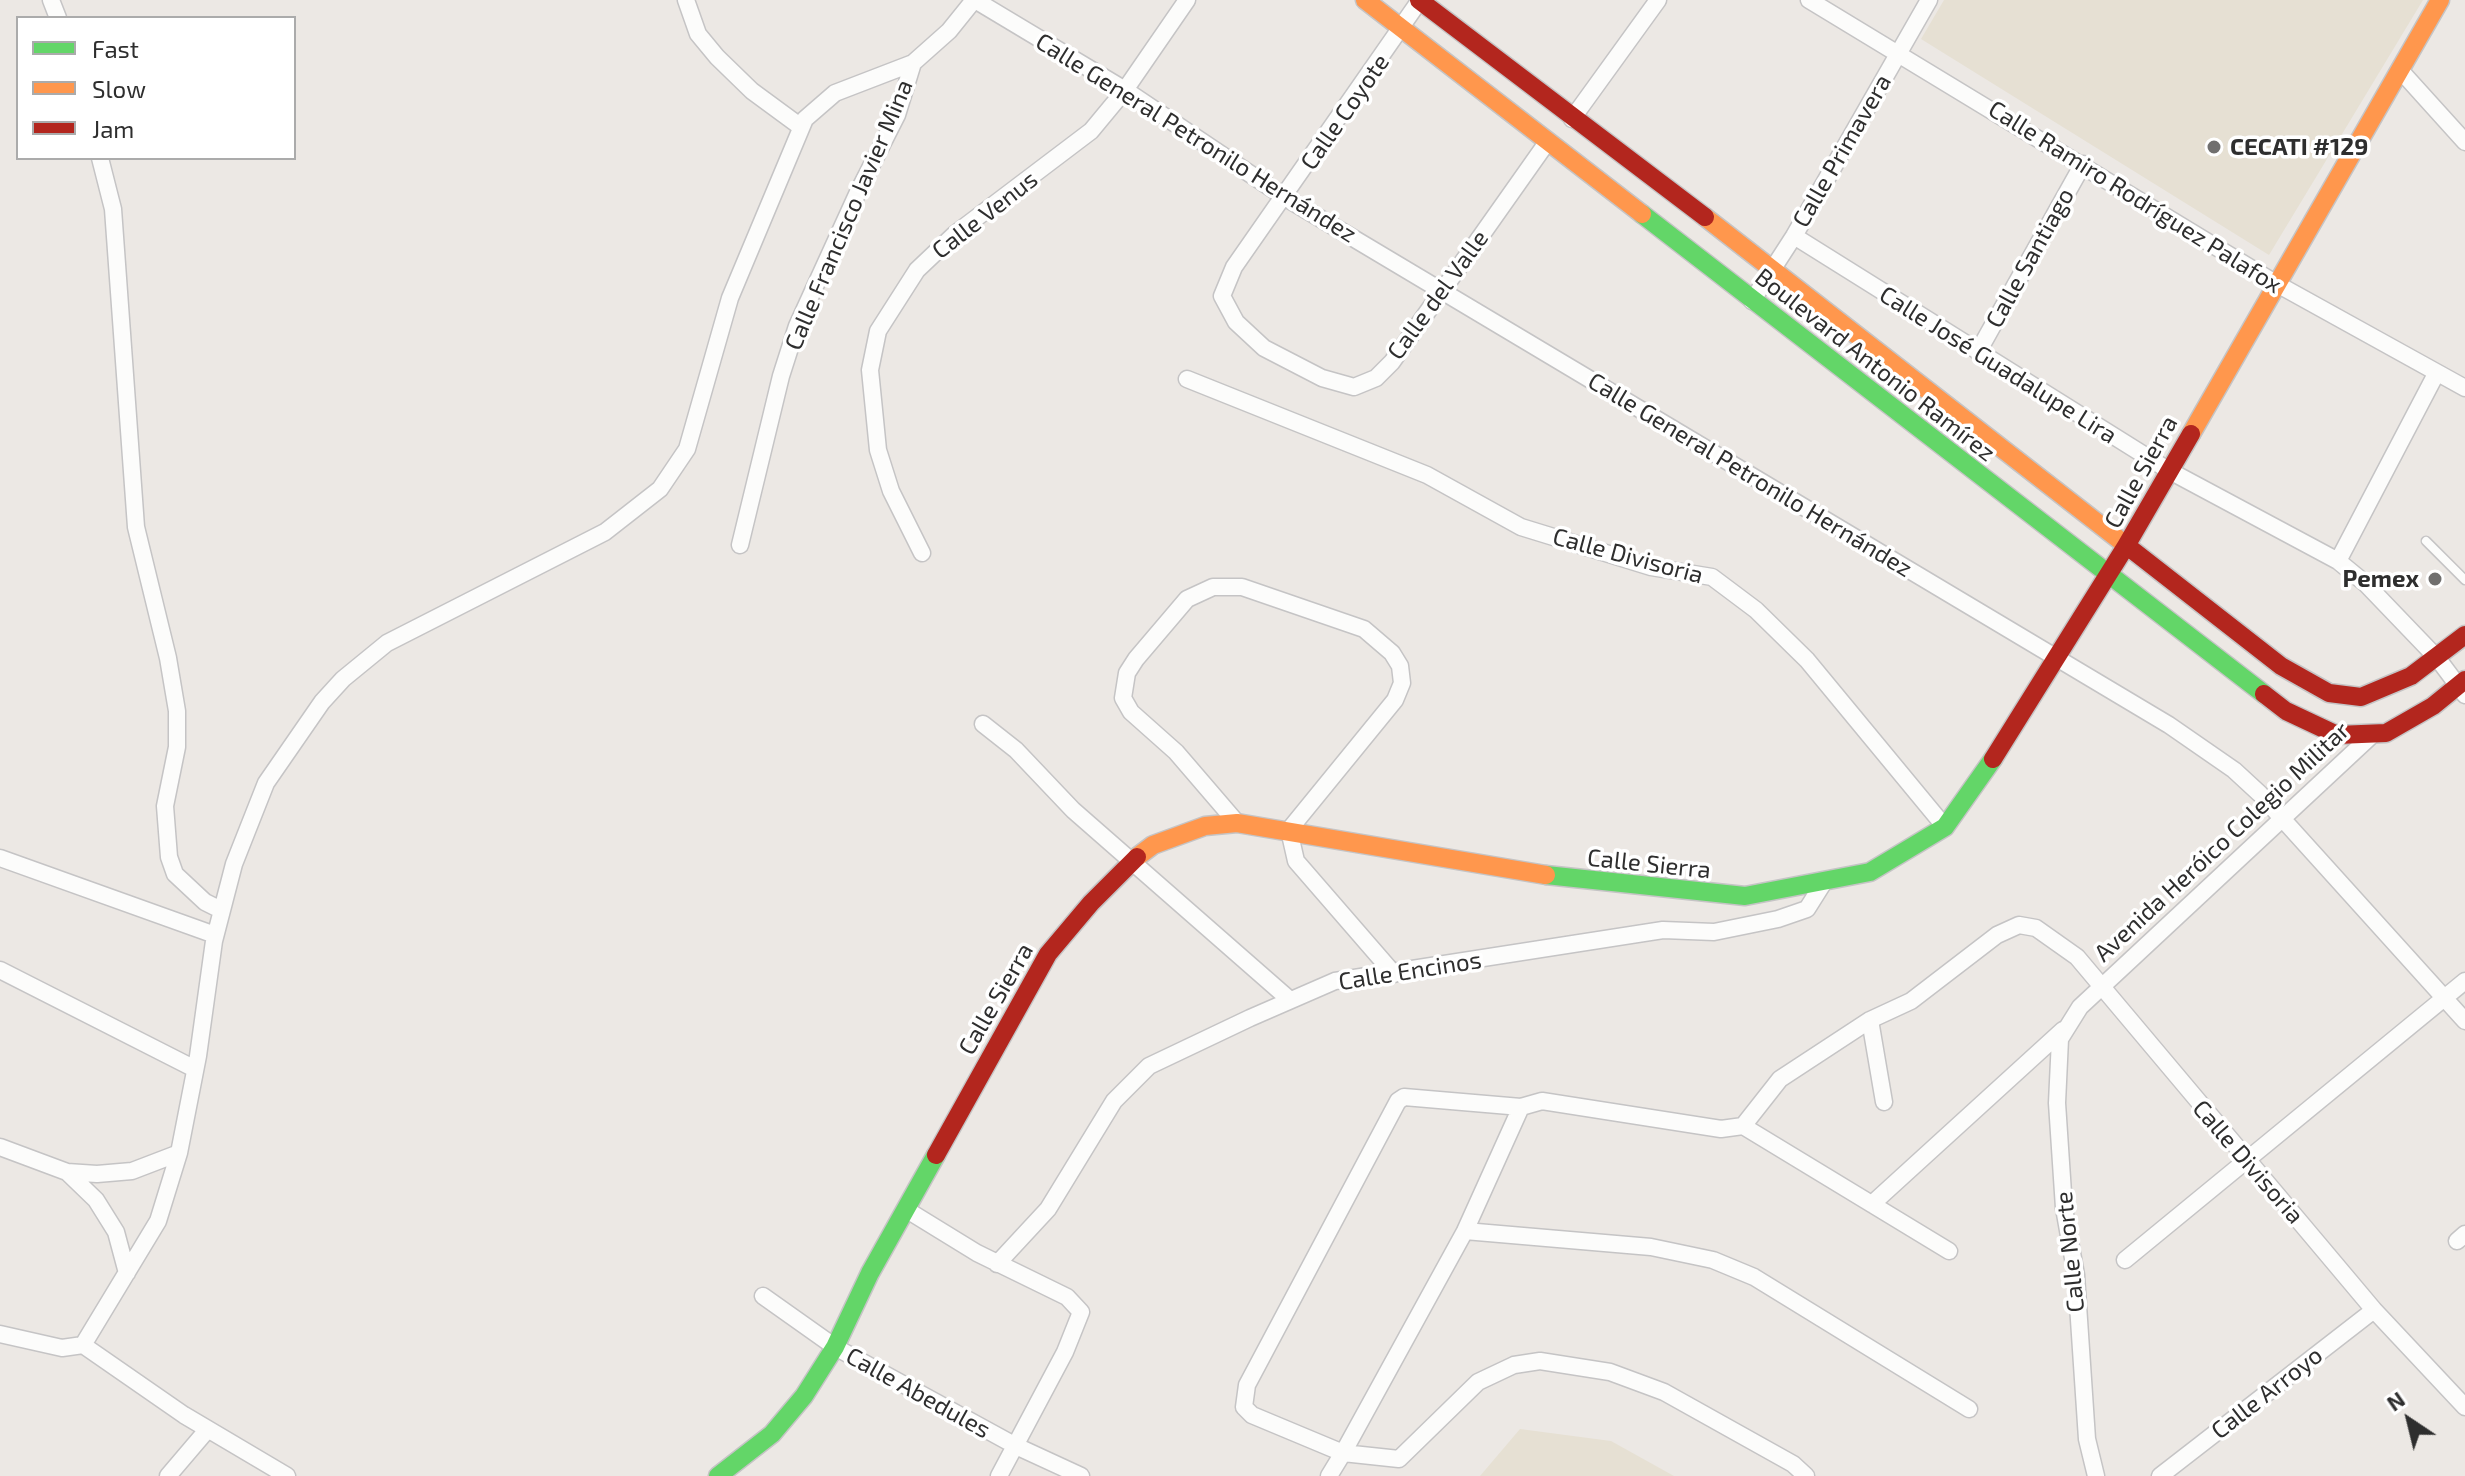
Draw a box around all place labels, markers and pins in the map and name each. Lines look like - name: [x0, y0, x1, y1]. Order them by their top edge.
- place label: CECATI #129: [2230, 133, 2368, 161]
- marker: CECATI #129: [2205, 138, 2223, 156]
- place label: Pemex: [2342, 565, 2419, 593]
- marker: Pemex: [2426, 570, 2444, 588]

